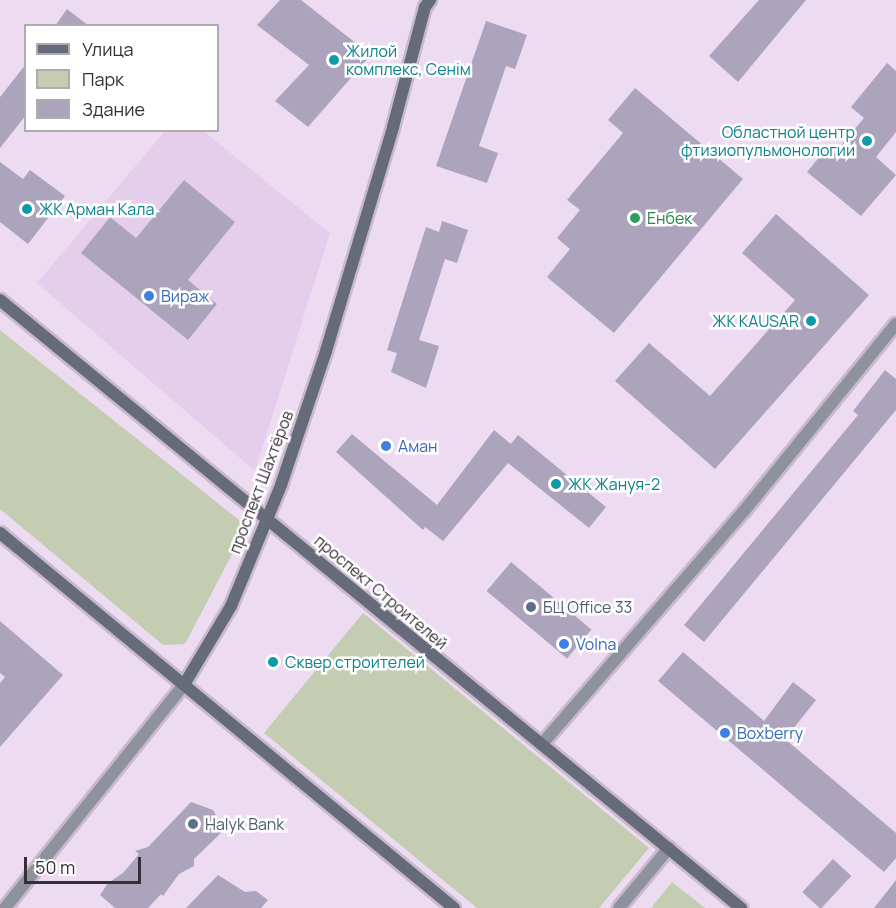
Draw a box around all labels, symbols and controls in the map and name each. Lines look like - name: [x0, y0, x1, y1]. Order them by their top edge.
- legend: [24, 24, 219, 132]
- text: Улица: [82, 37, 134, 61]
- place label: Жилой комплекс, Сенiм: [346, 41, 471, 79]
- marker: Жилой комплекс, Сенiм: [327, 53, 341, 67]
- text: Парк: [82, 67, 124, 91]
- text: Здание: [82, 97, 145, 121]
- place label: Областной центр фтизиопульмонологии: [681, 122, 855, 160]
- marker: Областной центр фтизиопульмонологии: [860, 134, 874, 148]
- place label: ЖК Арман Кала: [39, 199, 155, 219]
- marker: ЖК Арман Кала: [20, 202, 34, 216]
- place label: Енбек: [647, 208, 692, 228]
- marker: Енбек: [628, 211, 642, 225]
- place label: Вираж: [161, 286, 209, 306]
- marker: Вираж: [142, 289, 156, 303]
- place label: ЖК KAUSAR: [712, 311, 799, 331]
- marker: ЖК KAUSAR: [804, 314, 818, 328]
- street label: проспект Шахтёров: [225, 408, 297, 556]
- place label: Аман: [398, 436, 438, 456]
- marker: Аман: [379, 439, 393, 453]
- place label: ЖК Жануя-2: [568, 474, 660, 494]
- marker: ЖК Жануя-2: [549, 477, 563, 491]
- street label: проспект Строителей: [311, 531, 451, 653]
- place label: БЦ Office 33: [543, 597, 632, 617]
- marker: БЦ Office 33: [524, 600, 538, 614]
- place label: Volna: [576, 634, 616, 654]
- marker: Volna: [557, 637, 571, 651]
- place label: Сквер строителей: [285, 652, 425, 672]
- marker: Сквер строителей: [266, 655, 280, 669]
- place label: Boxberry: [737, 723, 803, 743]
- marker: Boxberry: [718, 726, 732, 740]
- place label: Halyk Bank: [205, 814, 284, 834]
- marker: Halyk Bank: [186, 817, 200, 831]
- scale bar: [27, 845, 144, 883]
- text: 50 m: [35, 855, 75, 879]

